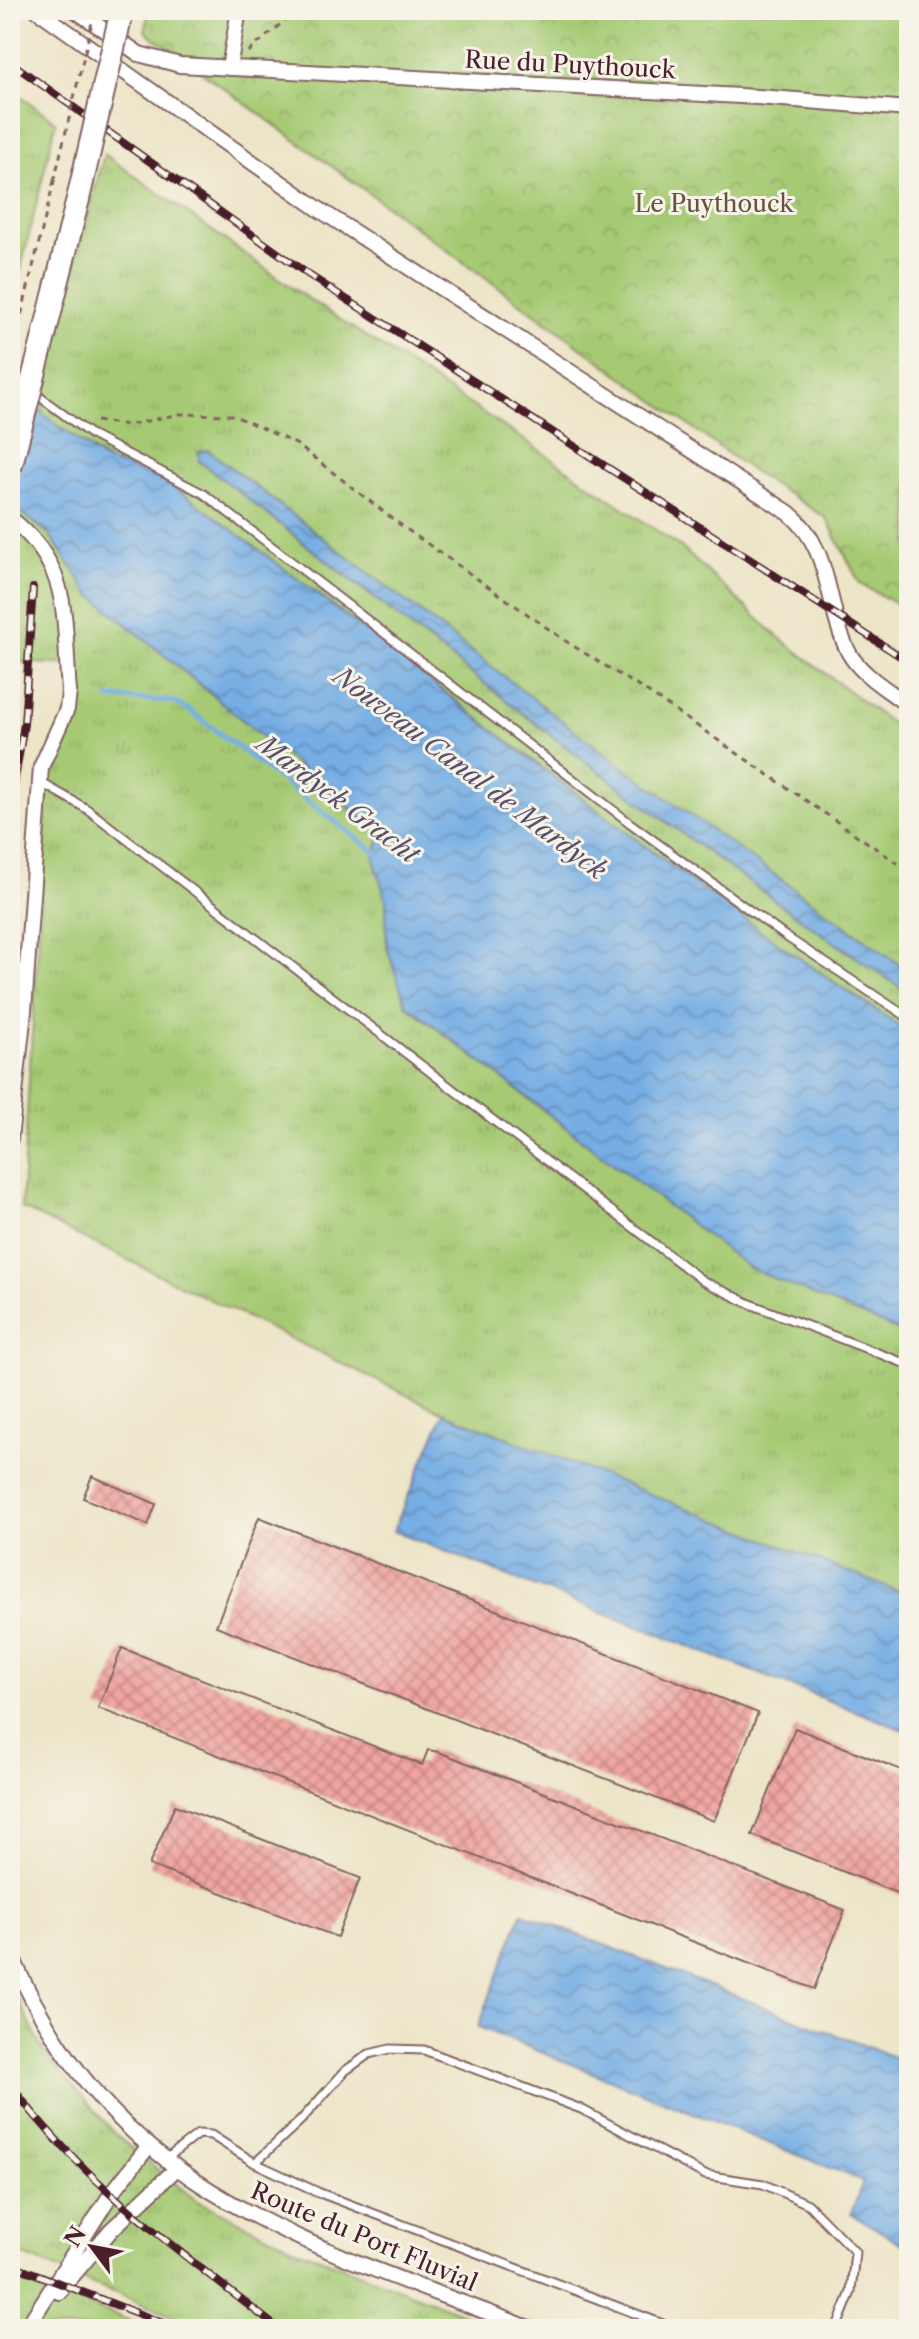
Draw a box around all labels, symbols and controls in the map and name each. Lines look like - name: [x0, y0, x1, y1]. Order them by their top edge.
- street label: Rue du Puythouck: [464, 44, 677, 85]
- park label: Le Puythouck: [635, 189, 795, 218]
- water label: Nouveau Canal de Mardyck: [325, 659, 613, 887]
- water label: Mardyck Gracht: [248, 726, 427, 872]
- street label: Route du Port Fluvial: [247, 2176, 482, 2297]
- north arrow: [52, 2207, 132, 2287]
- text: N: [59, 2221, 92, 2252]

